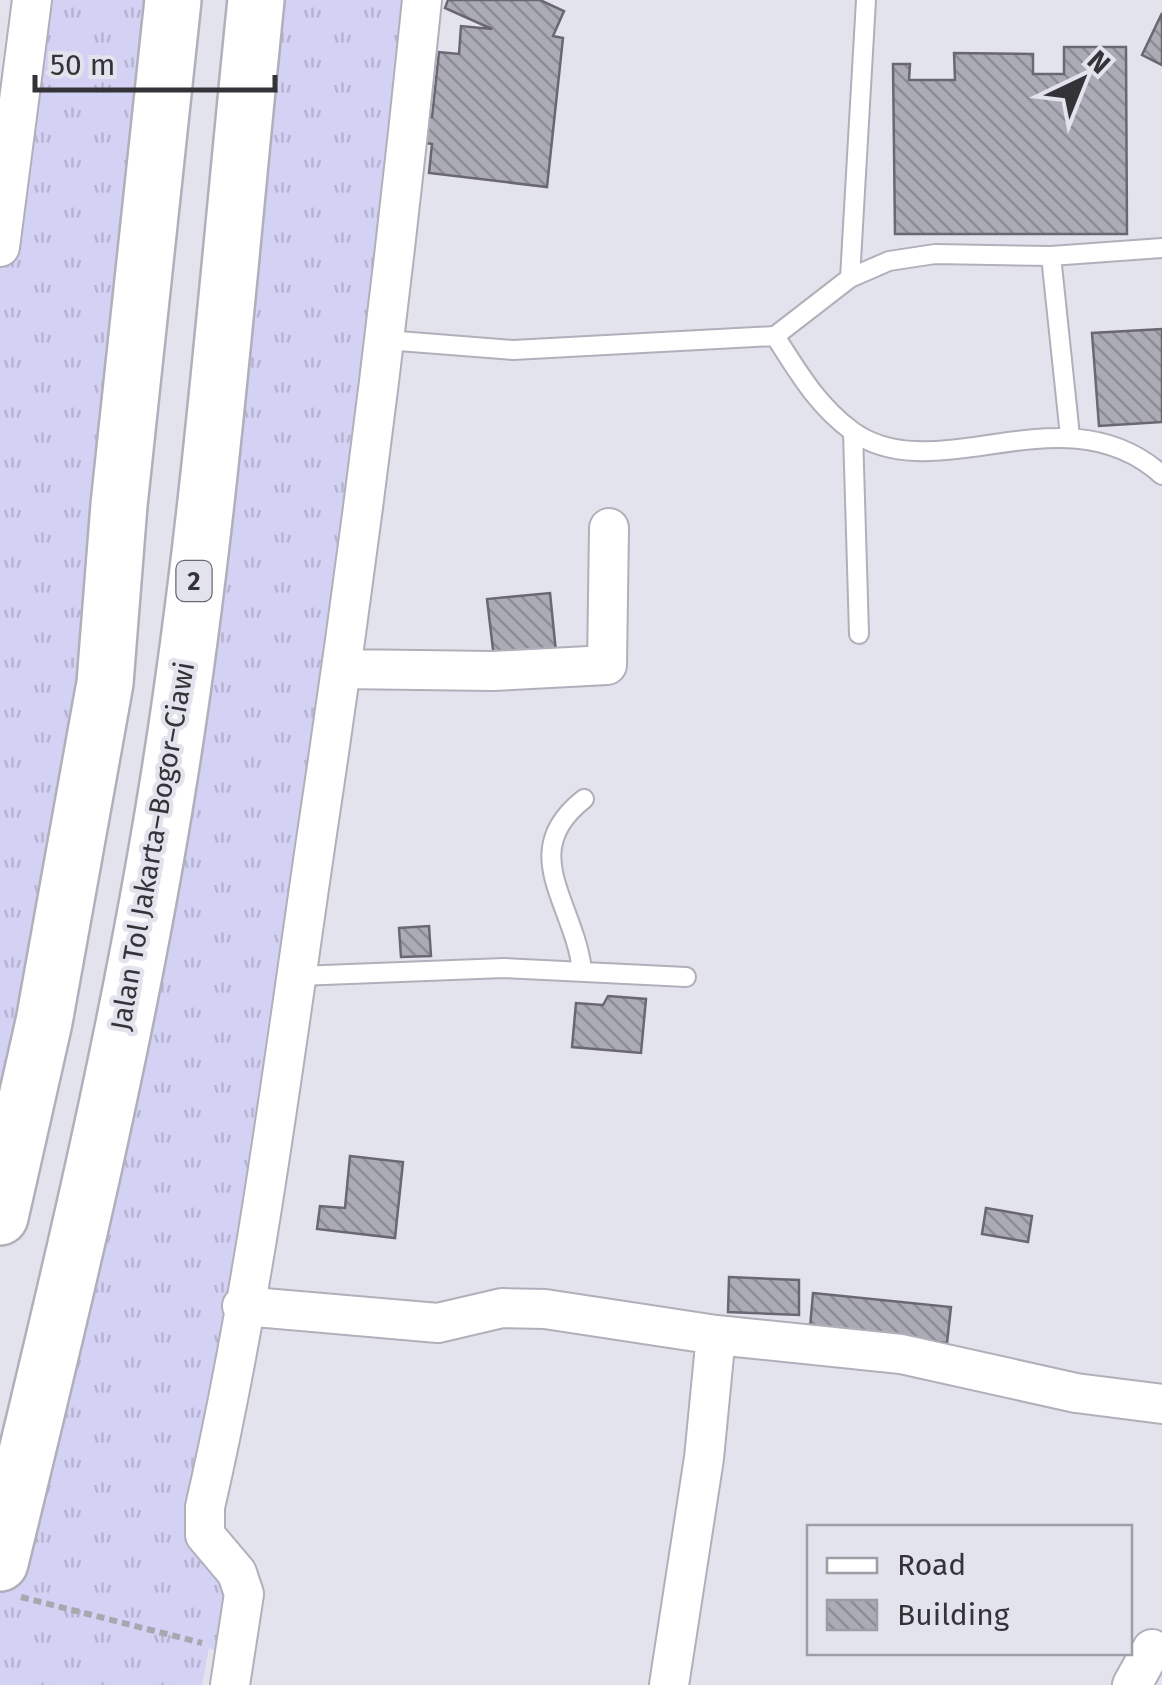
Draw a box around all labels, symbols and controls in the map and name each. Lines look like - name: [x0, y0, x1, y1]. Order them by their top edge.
- scale bar: [35, 30, 275, 92]
- north arrow: [1032, 30, 1132, 130]
- text: N: [1081, 44, 1117, 80]
- text: 50 m: [50, 47, 115, 83]
- road number: 2: [176, 561, 212, 601]
- street label: Jalan Tol Jakarta–Bogor–Ciawi: [104, 659, 201, 1033]
- legend: [807, 1525, 1132, 1655]
- text: Road: [897, 1547, 966, 1583]
- text: Building: [897, 1597, 1010, 1633]

